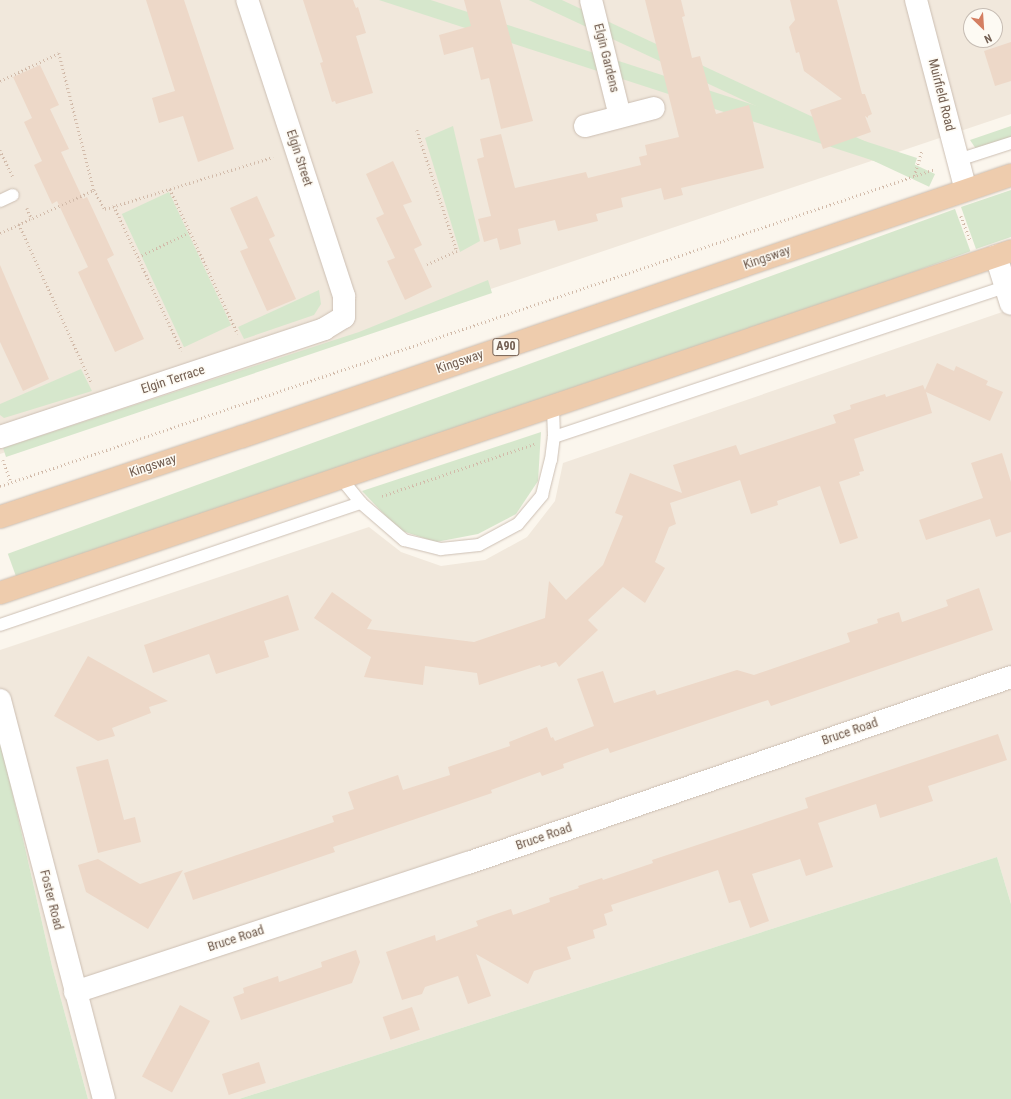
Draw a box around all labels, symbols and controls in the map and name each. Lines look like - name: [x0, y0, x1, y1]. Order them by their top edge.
- north arrow: [963, 8, 1003, 48]
- street label: Elgin Gardens: [590, 22, 622, 94]
- text: N: [982, 31, 994, 46]
- street label: Muirfield Road: [924, 57, 958, 133]
- street label: Elgin Street: [283, 128, 315, 188]
- street label: Kingsway: [741, 243, 793, 273]
- road number: A90: [492, 337, 520, 357]
- street label: Kingsway: [434, 347, 486, 377]
- street label: Elgin Terrace: [139, 362, 207, 398]
- street label: Kingsway: [127, 451, 179, 481]
- street label: Bruce Road: [820, 715, 880, 749]
- street label: Bruce Road: [514, 820, 574, 854]
- street label: Foster Road: [36, 868, 66, 932]
- street label: Bruce Road: [206, 923, 266, 955]

